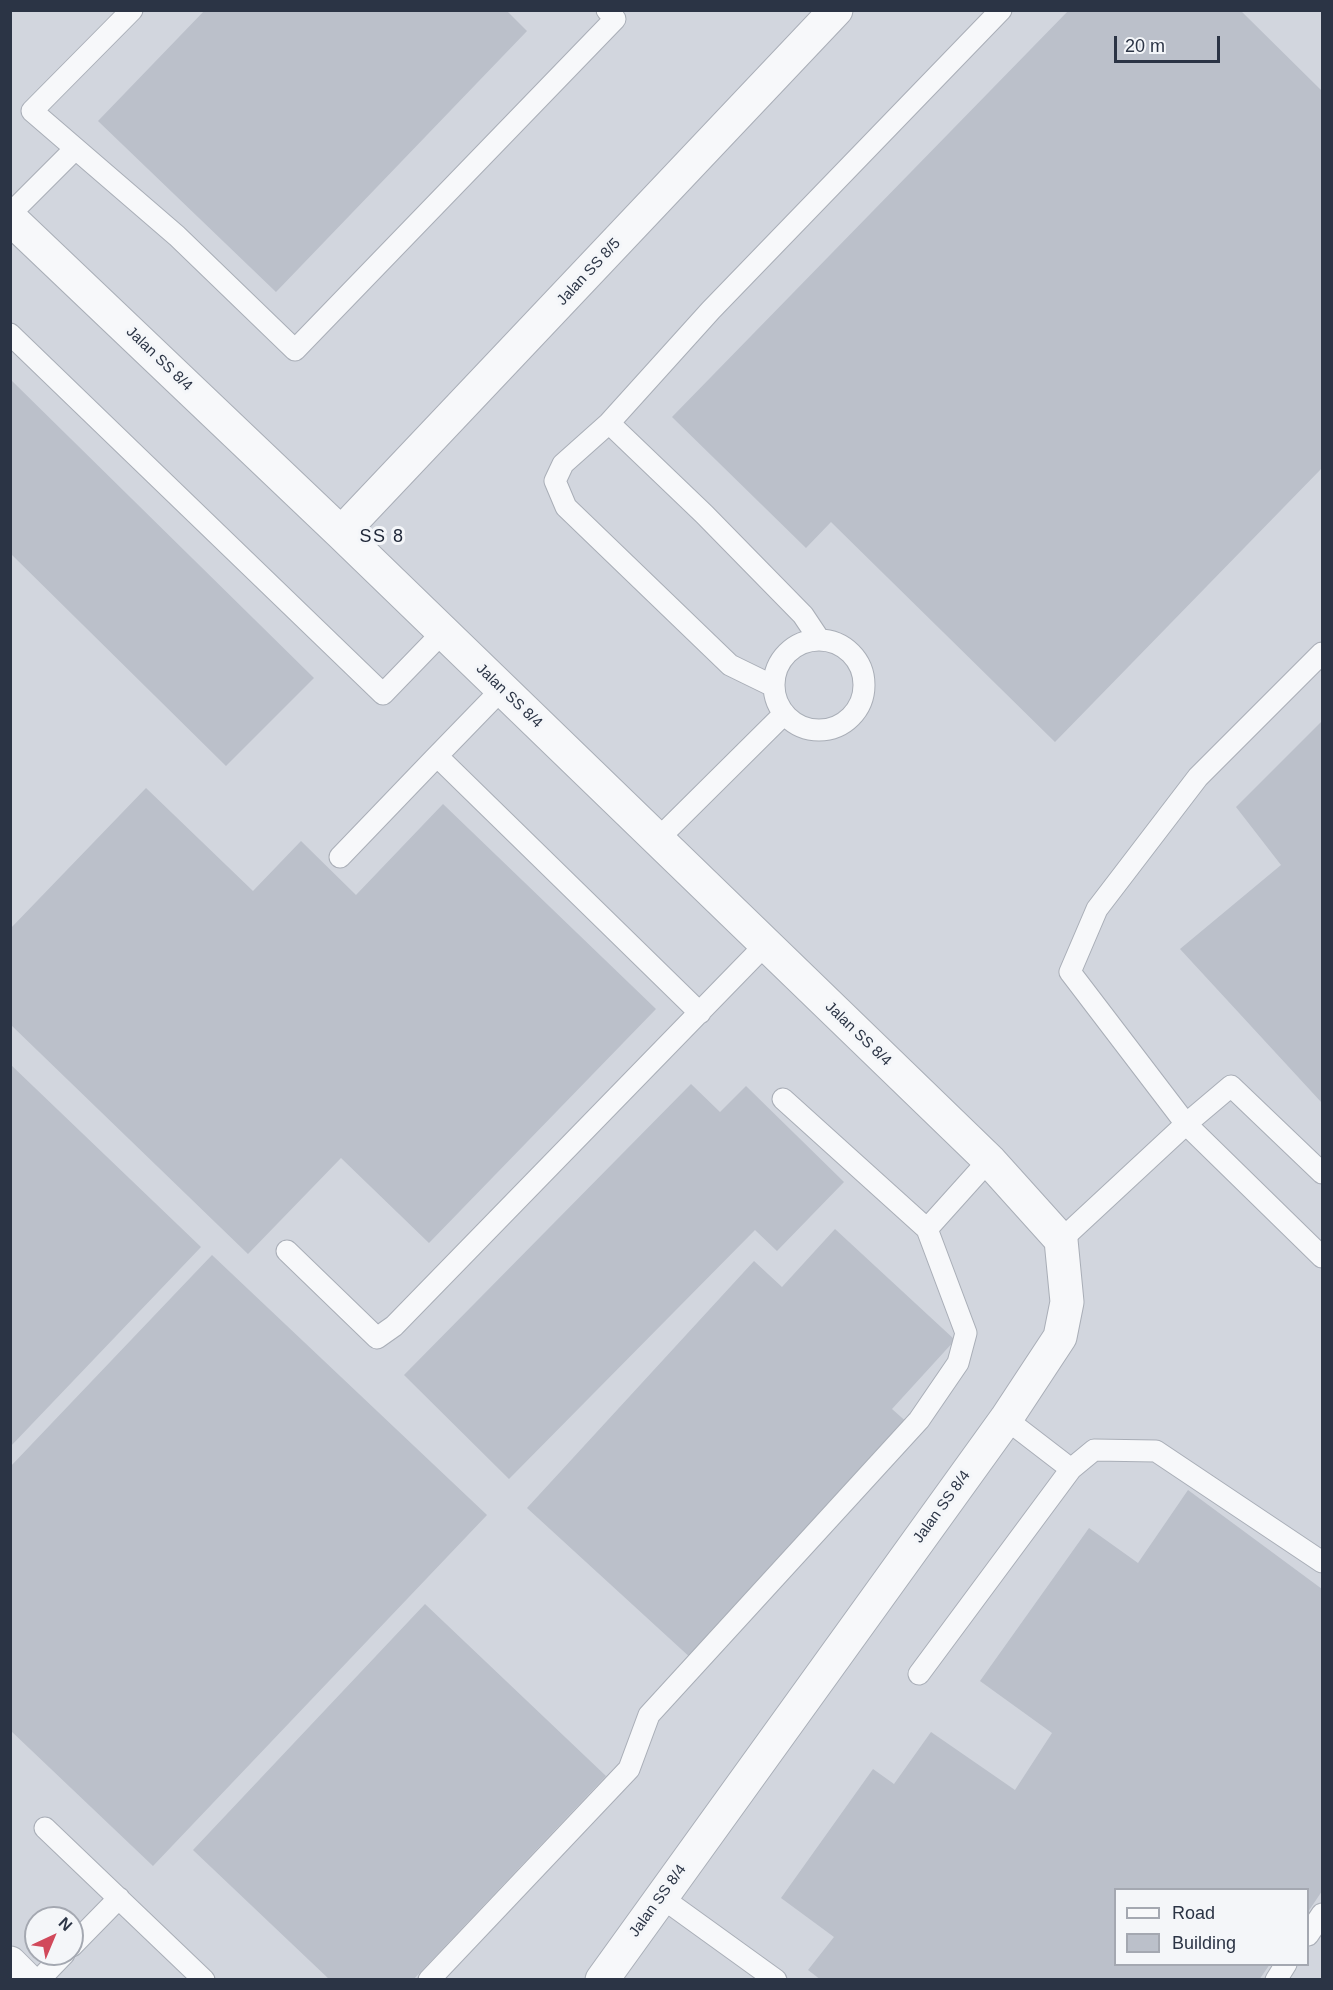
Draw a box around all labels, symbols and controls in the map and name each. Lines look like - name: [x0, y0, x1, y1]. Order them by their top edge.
- scale bar: [1117, 24, 1224, 62]
- text: 20 m: [1125, 36, 1165, 56]
- street label: Jalan SS 8/5: [553, 235, 625, 309]
- street label: Jalan SS 8/4: [122, 323, 196, 395]
- district label: SS 8: [359, 526, 405, 548]
- street label: Jalan SS 8/4: [472, 660, 546, 732]
- street label: Jalan SS 8/4: [821, 998, 895, 1070]
- street label: Jalan SS 8/4: [910, 1467, 974, 1547]
- street label: Jalan SS 8/4: [626, 1861, 690, 1941]
- legend: [1114, 1888, 1309, 1966]
- text: Road: [1172, 1903, 1215, 1923]
- north arrow: [24, 1906, 84, 1966]
- text: N: [55, 1914, 76, 1934]
- text: Building: [1172, 1933, 1236, 1953]

